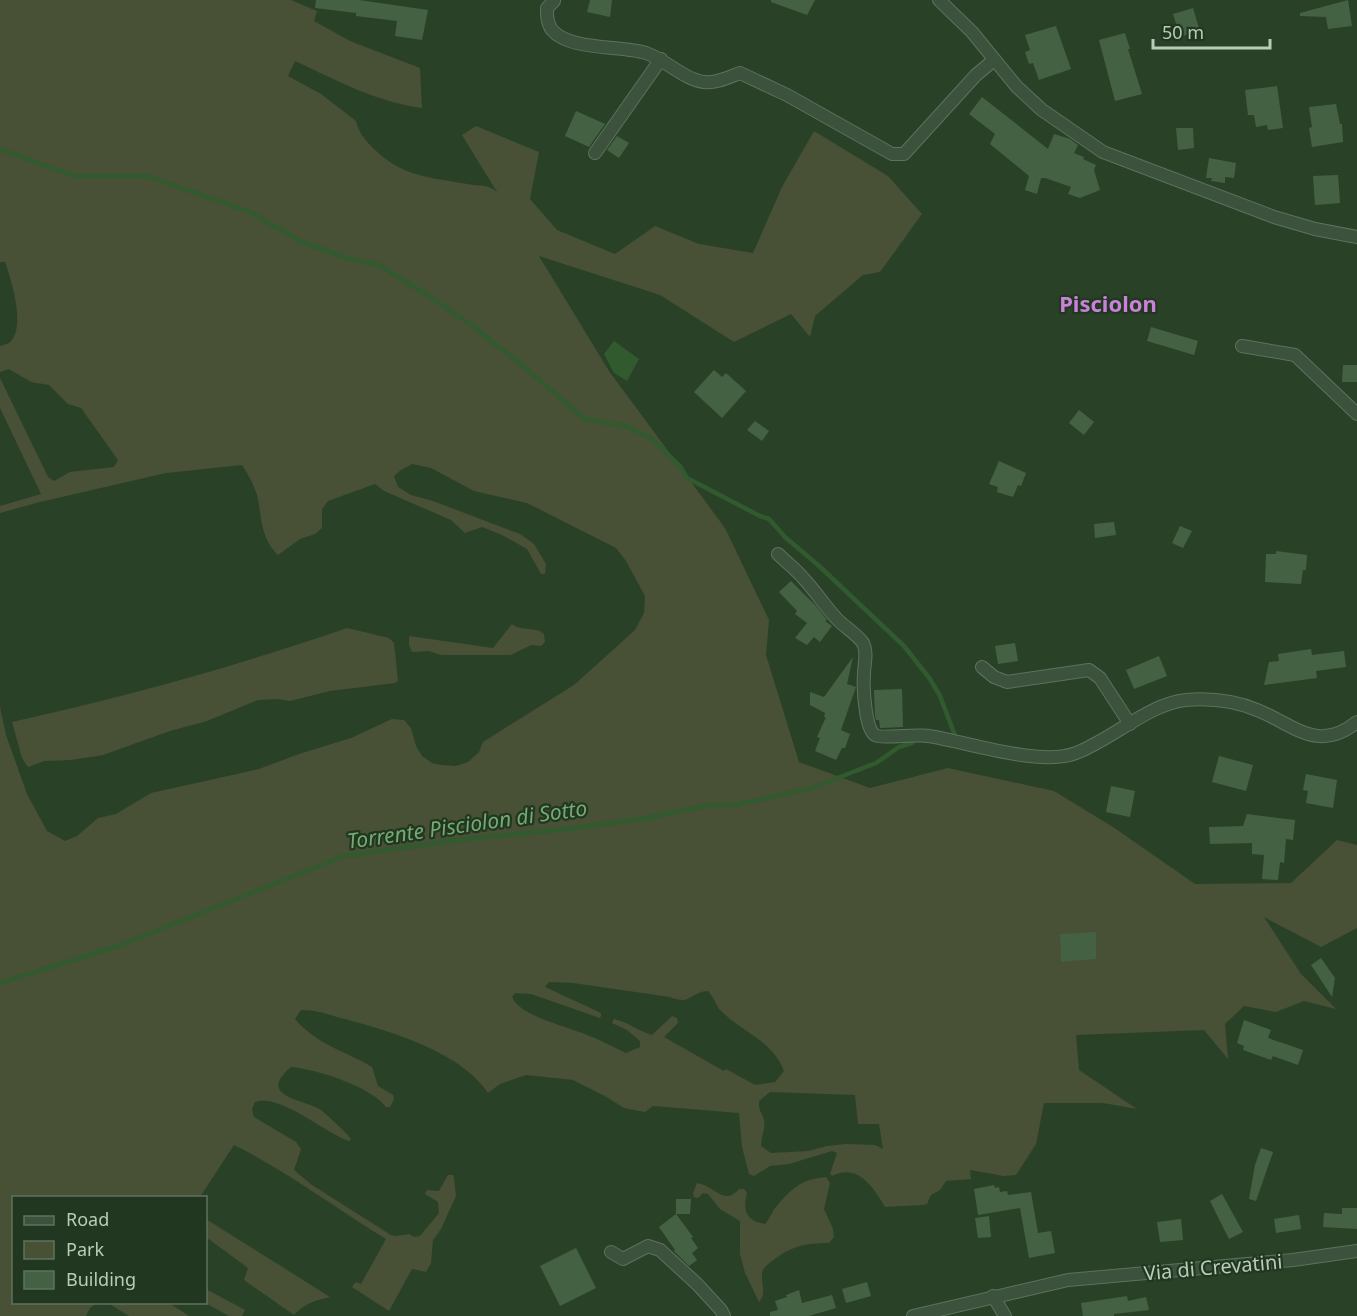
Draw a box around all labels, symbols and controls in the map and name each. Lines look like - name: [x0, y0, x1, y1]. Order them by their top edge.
- scale bar: [1153, 12, 1270, 50]
- text: 50 m: [1162, 20, 1204, 44]
- district label: Pisciolon: [1059, 288, 1157, 318]
- water label: Torrente Pisciolon di Sotto: [345, 793, 589, 855]
- legend: [12, 1196, 207, 1304]
- text: Road: [66, 1207, 109, 1231]
- text: Park: [66, 1237, 104, 1261]
- street label: Via di Crevatini: [1143, 1247, 1283, 1287]
- text: Building: [66, 1267, 136, 1291]

